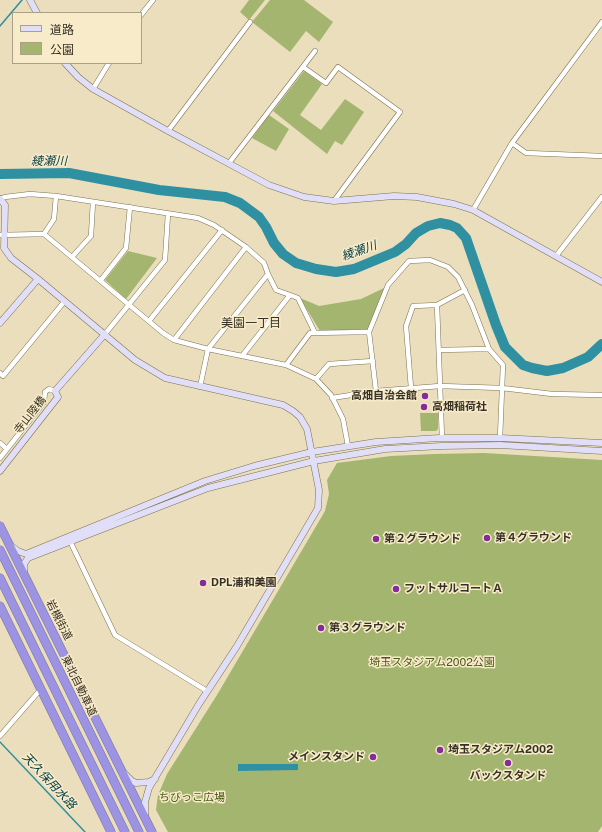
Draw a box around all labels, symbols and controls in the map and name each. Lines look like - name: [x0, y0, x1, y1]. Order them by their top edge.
- legend: [12, 12, 142, 64]
- text: 道路: [50, 23, 74, 37]
- text: 公園: [50, 43, 74, 57]
- water label: 綾瀬川: [31, 154, 67, 168]
- water label: 綾瀬川: [340, 238, 378, 264]
- district label: 美園一丁目: [221, 316, 281, 330]
- place label: 高畑自治会館: [351, 389, 417, 403]
- marker: 高畑自治会館: [420, 391, 430, 401]
- street label: 寺山陸橋: [11, 394, 49, 436]
- place label: 高畑稲荷社: [432, 400, 487, 414]
- marker: 高畑稲荷社: [419, 402, 429, 412]
- place label: 第４グラウンド: [495, 531, 572, 545]
- place label: 第２グラウンド: [384, 532, 461, 546]
- marker: 第４グラウンド: [482, 533, 492, 543]
- marker: 第２グラウンド: [371, 534, 381, 544]
- place label: DPL浦和美園: [211, 576, 276, 590]
- marker: DPL浦和美園: [198, 578, 208, 588]
- place label: フットサルコートＡ: [404, 582, 503, 596]
- marker: フットサルコートＡ: [391, 584, 401, 594]
- street label: 岩槻街道: [43, 597, 75, 643]
- place label: 第３グラウンド: [329, 621, 406, 635]
- marker: 第３グラウンド: [316, 623, 326, 633]
- street label: 東北自動車道: [59, 653, 99, 719]
- park label: 埼玉スタジアム2002公園: [369, 656, 495, 670]
- place label: 埼玉スタジアム2002: [448, 743, 553, 757]
- marker: 埼玉スタジアム2002: [435, 745, 445, 755]
- water label: 天久保用水路: [19, 750, 79, 812]
- place label: メインスタンド: [288, 750, 365, 764]
- marker: メインスタンド: [368, 752, 378, 762]
- marker: バックスタンド: [503, 758, 513, 768]
- place label: バックスタンド: [470, 769, 546, 783]
- park label: ちびっこ広場: [159, 791, 225, 805]

